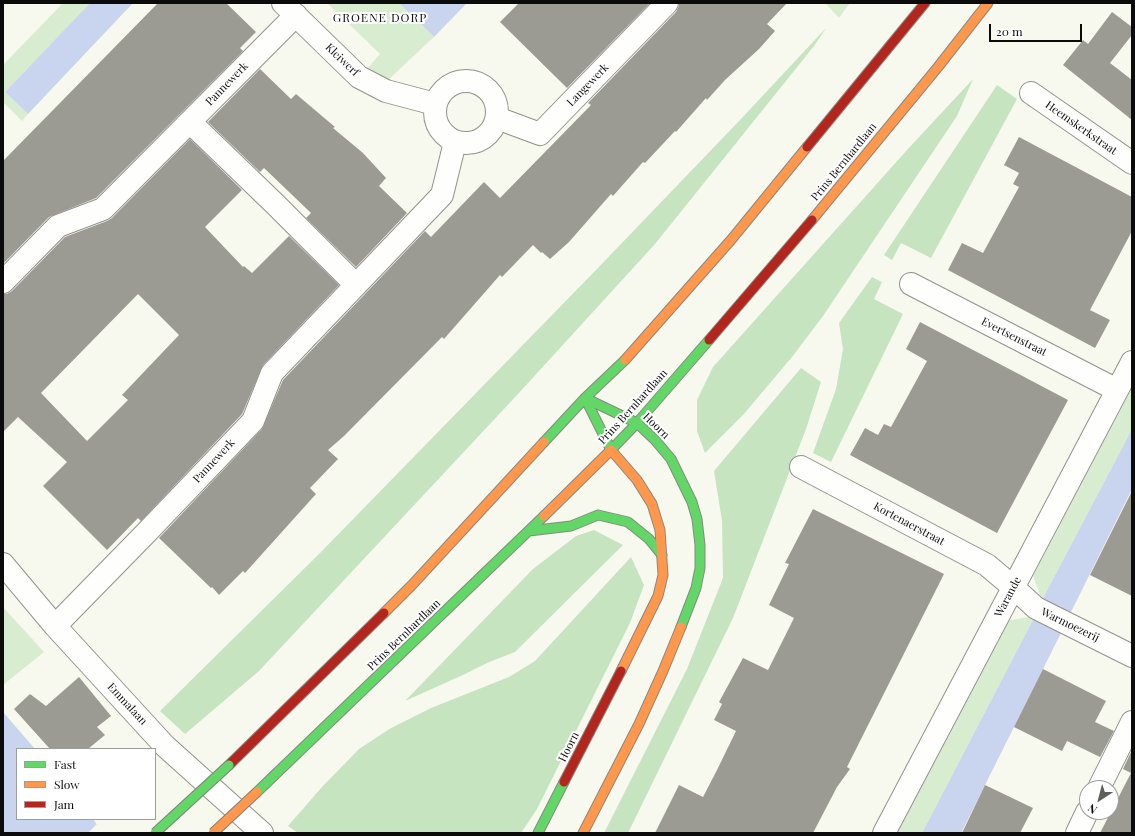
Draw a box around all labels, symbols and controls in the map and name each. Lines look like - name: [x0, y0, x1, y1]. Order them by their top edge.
- district label: GROENE DORP: [333, 11, 427, 25]
- scale bar: [991, 16, 1084, 42]
- text: 20 m: [996, 23, 1023, 39]
- street label: Kleiwerf: [322, 41, 362, 79]
- street label: Pannewerk: [203, 60, 251, 108]
- street label: Langewerk: [564, 61, 612, 109]
- street label: Heemskerkstraat: [1043, 98, 1119, 158]
- street label: Prins Bernhardlaan: [809, 120, 879, 204]
- street label: Evertsenstraat: [979, 315, 1049, 359]
- street label: Prins Bernhardlaan: [596, 367, 670, 447]
- street label: Hoorn: [640, 410, 672, 442]
- street label: Pannewerk: [190, 436, 238, 486]
- street label: Kortenaerstraat: [871, 500, 947, 548]
- street label: Warande: [992, 575, 1024, 619]
- street label: Prins Bernhardlaan: [365, 597, 443, 673]
- street label: Warmoezerij: [1039, 605, 1101, 645]
- street label: Emmalaan: [104, 680, 150, 728]
- street label: Hoorn: [556, 730, 582, 764]
- legend: [16, 748, 156, 820]
- text: Fast: [54, 756, 76, 772]
- text: Slow: [54, 776, 80, 792]
- north arrow: [1079, 780, 1119, 820]
- text: Jam: [54, 796, 74, 812]
- text: N: [1085, 801, 1100, 818]

